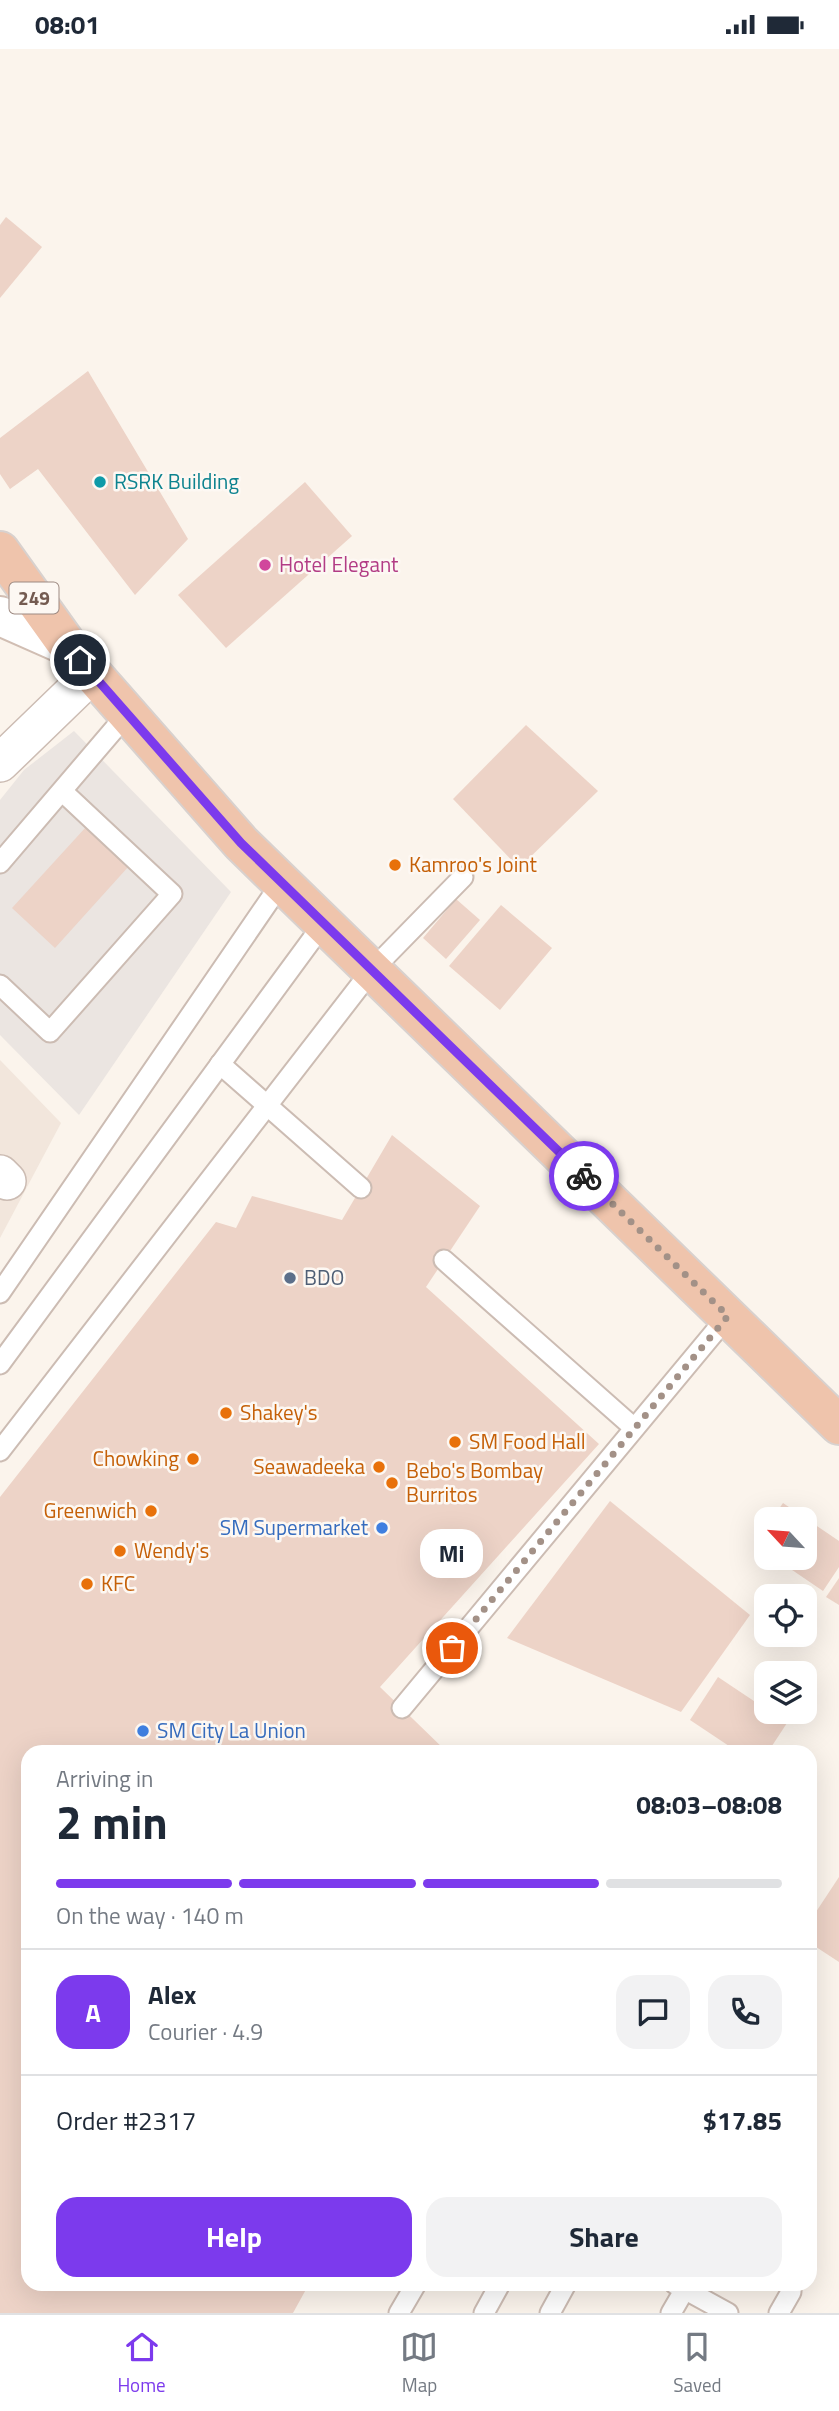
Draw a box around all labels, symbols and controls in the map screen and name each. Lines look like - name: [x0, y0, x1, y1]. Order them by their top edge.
- text: 08:01: [35, 5, 100, 44]
- place label: RSRK Building: [114, 465, 239, 497]
- marker: RSRK Building: [92, 474, 108, 490]
- place label: Hotel Elegant: [279, 548, 399, 580]
- marker: Hotel Elegant: [257, 557, 273, 573]
- road number: 249: [9, 583, 58, 613]
- pin: [50, 630, 110, 690]
- icon: home: [61, 641, 99, 679]
- place label: Kamroo's Joint: [409, 848, 537, 880]
- marker: Kamroo's Joint: [387, 857, 403, 873]
- courier: [549, 1141, 619, 1211]
- icon: bike: [565, 1157, 603, 1195]
- place label: BDO: [304, 1261, 344, 1293]
- marker: BDO: [282, 1270, 298, 1286]
- place label: Shakey's: [240, 1396, 318, 1428]
- marker: Shakey's: [218, 1405, 234, 1421]
- place label: SM Food Hall: [469, 1425, 586, 1457]
- marker: SM Food Hall: [447, 1434, 463, 1450]
- place label: Chowking: [93, 1442, 179, 1474]
- place label: Seawadeeka: [253, 1450, 365, 1482]
- marker: Chowking: [185, 1451, 201, 1467]
- place label: Bebo's Bombay Burritos: [406, 1454, 543, 1510]
- marker: Seawadeeka: [371, 1459, 387, 1475]
- marker: Bebo's Bombay Burritos: [384, 1475, 400, 1491]
- place label: Greenwich: [44, 1494, 137, 1526]
- marker: Greenwich: [143, 1503, 159, 1519]
- north arrow: [754, 1507, 817, 1570]
- map controls: [754, 1507, 817, 1724]
- place label: SM Supermarket: [220, 1511, 369, 1543]
- marker: SM Supermarket: [374, 1520, 390, 1536]
- callout: Mi: [420, 1529, 484, 1578]
- place label: Wendy's: [134, 1534, 209, 1566]
- text: Mi: [439, 1536, 464, 1571]
- marker: Wendy's: [112, 1543, 128, 1559]
- place label: KFC: [101, 1567, 135, 1599]
- marker: KFC: [79, 1576, 95, 1592]
- button: locate: [754, 1584, 817, 1647]
- pin: [422, 1618, 482, 1678]
- icon: bag: [433, 1629, 471, 1667]
- button: layers: [754, 1661, 817, 1724]
- place label: SM City La Union: [157, 1714, 306, 1746]
- marker: SM City La Union: [135, 1723, 151, 1739]
- text: Arriving in: [56, 1761, 153, 1796]
- text: 08:03–08:08: [636, 1785, 782, 1824]
- text: 2 min: [56, 1787, 168, 1857]
- text: On the way · 140 m: [56, 1898, 244, 1933]
- text: Alex: [148, 1975, 196, 2014]
- button: chat: [616, 1975, 690, 2049]
- button: phone: [708, 1975, 782, 2049]
- text: A: [85, 1993, 101, 2032]
- text: Courier · 4.9: [148, 2014, 263, 2049]
- text: Order #2317: [56, 2101, 196, 2140]
- text: $17.85: [703, 2101, 782, 2140]
- button: Help: [56, 2197, 412, 2277]
- button: Share: [426, 2197, 782, 2277]
- tab: Home: [117, 2328, 166, 2399]
- tab: Map: [400, 2328, 438, 2399]
- tab: Saved: [673, 2328, 722, 2399]

